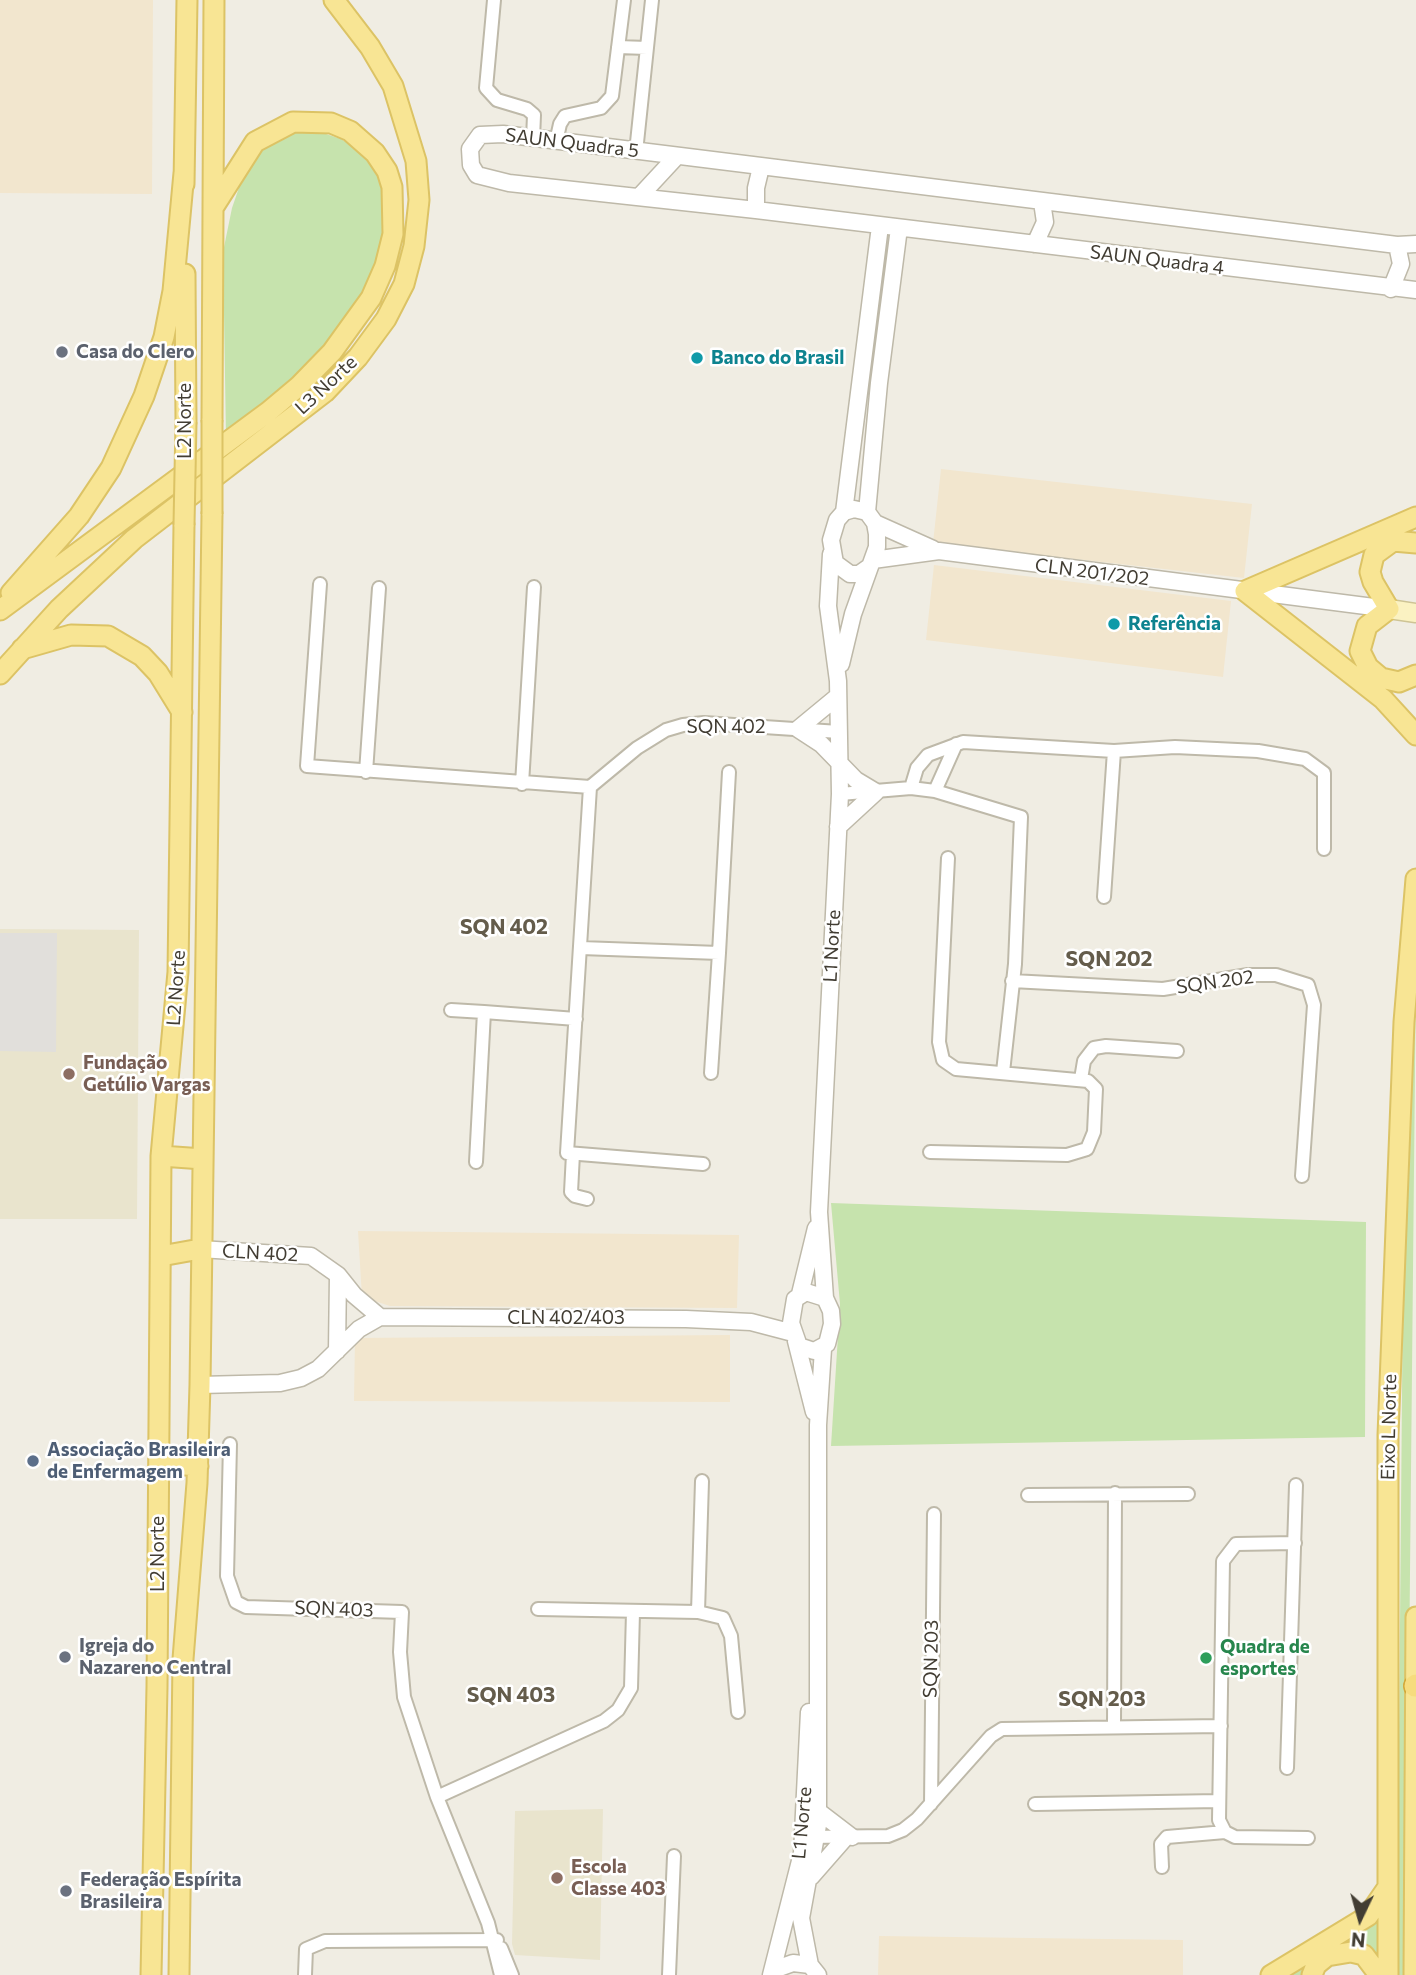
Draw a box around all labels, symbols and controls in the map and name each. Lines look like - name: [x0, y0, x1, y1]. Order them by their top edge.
- street label: SAUN Quadra 5: [504, 123, 640, 163]
- street label: SAUN Quadra 4: [1089, 240, 1225, 280]
- place label: Casa do Clero: [76, 341, 195, 363]
- marker: Casa do Clero: [54, 344, 70, 360]
- place label: Banco do Brasil: [711, 347, 844, 369]
- marker: Banco do Brasil: [689, 350, 705, 366]
- street label: L3 Norte: [290, 351, 362, 419]
- street label: L2 Norte: [174, 383, 196, 459]
- street label: CLN 201/202: [1034, 554, 1150, 590]
- place label: Referência: [1128, 613, 1221, 635]
- marker: Referência: [1106, 616, 1122, 632]
- street label: SQN 402: [687, 716, 765, 738]
- street label: L1 Norte: [819, 909, 845, 983]
- district label: SQN 402: [460, 914, 548, 940]
- district label: SQN 202: [1065, 946, 1153, 972]
- street label: L2 Norte: [162, 949, 190, 1027]
- street label: SQN 202: [1175, 965, 1255, 999]
- place label: Fundação Getúlio Vargas: [83, 1052, 211, 1096]
- marker: Fundação Getúlio Vargas: [61, 1066, 77, 1082]
- street label: CLN 402: [221, 1240, 299, 1266]
- street label: CLN 402/403: [507, 1307, 625, 1329]
- street label: Eixo L Norte: [1377, 1374, 1401, 1480]
- place label: Associação Brasileira de Enfermagem: [47, 1439, 231, 1483]
- marker: Associação Brasileira de Enfermagem: [25, 1453, 41, 1469]
- street label: L2 Norte: [147, 1516, 169, 1592]
- street label: SQN 403: [294, 1596, 374, 1622]
- street label: SQN 203: [919, 1620, 943, 1698]
- place label: Igreja do Nazareno Central: [79, 1635, 231, 1679]
- place label: Quadra de esportes: [1220, 1636, 1310, 1680]
- marker: Igreja do Nazareno Central: [57, 1649, 73, 1665]
- marker: Quadra de esportes: [1198, 1650, 1214, 1666]
- district label: SQN 403: [467, 1682, 555, 1708]
- district label: SQN 203: [1058, 1686, 1146, 1712]
- street label: L1 Norte: [787, 1786, 817, 1860]
- place label: Escola Classe 403: [571, 1856, 666, 1900]
- place label: Federação Espírita Brasileira: [80, 1869, 241, 1913]
- marker: Escola Classe 403: [549, 1870, 565, 1886]
- marker: Federação Espírita Brasileira: [58, 1883, 74, 1899]
- north arrow: [1325, 1884, 1395, 1954]
- text: N: [1350, 1928, 1366, 1952]

